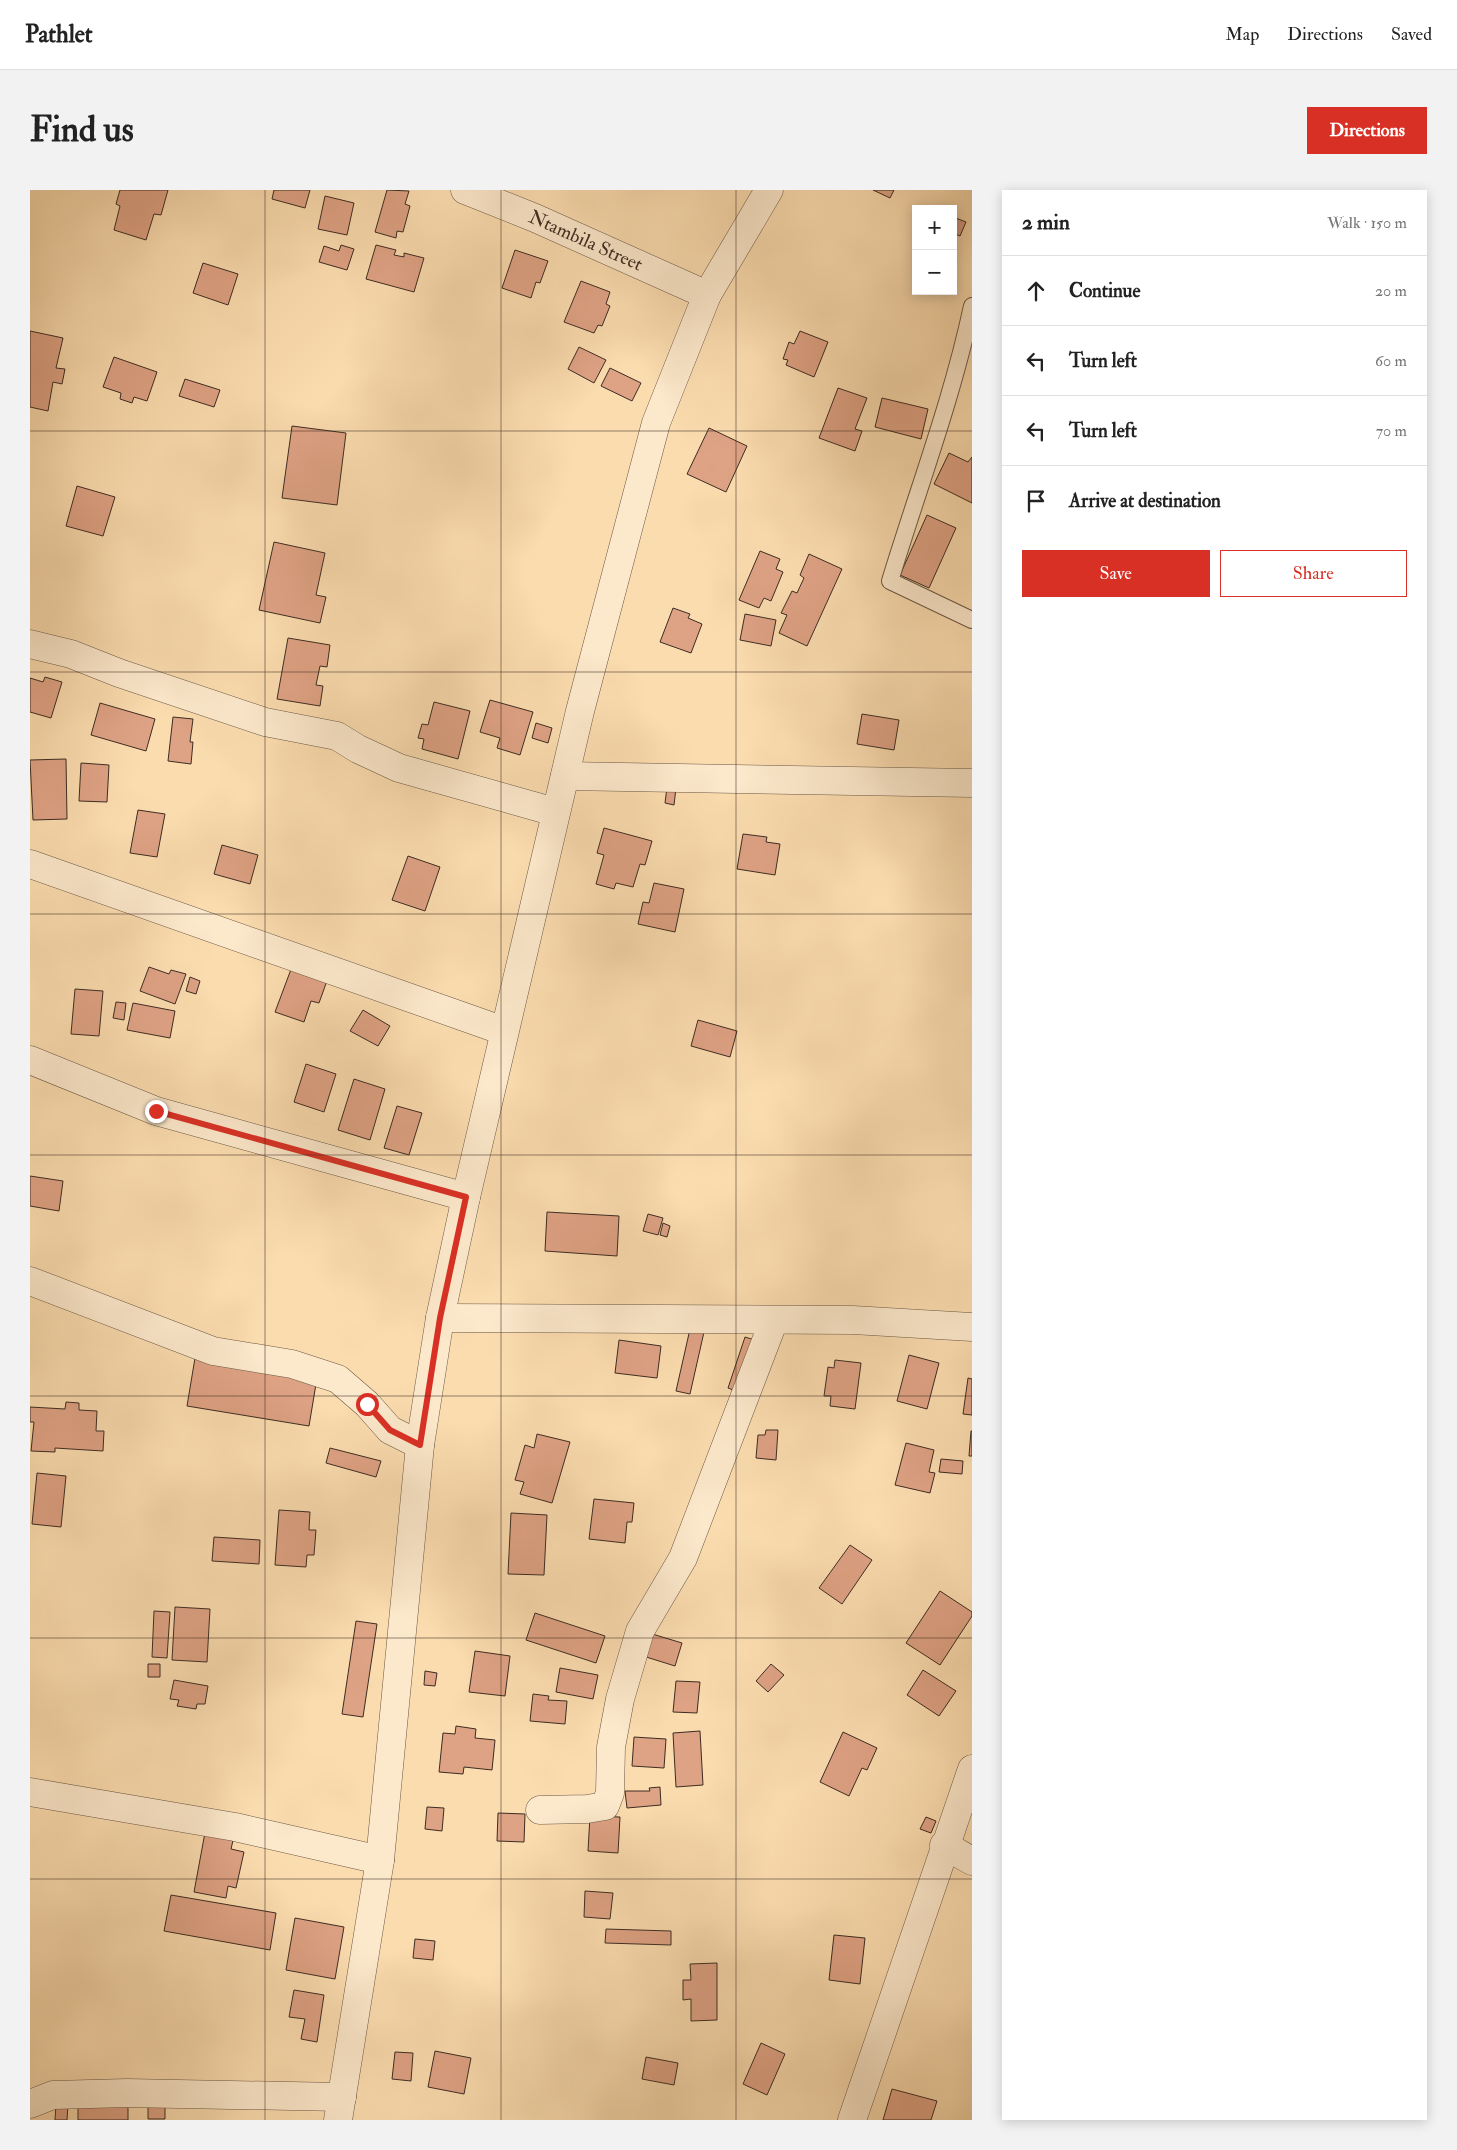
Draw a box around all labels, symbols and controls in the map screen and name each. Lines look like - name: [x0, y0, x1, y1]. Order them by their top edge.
- text: Pathlet: [25, 19, 93, 50]
- text: Map: [1226, 23, 1259, 46]
- text: Directions: [1287, 23, 1363, 46]
- text: Saved: [1391, 23, 1432, 46]
- button: Directions: [1307, 107, 1427, 154]
- text: Find us: [30, 108, 134, 152]
- street label: Ntambila Street: [525, 205, 646, 277]
- map controls: [912, 205, 957, 295]
- button: +: [912, 205, 957, 250]
- text: 2 min: [1022, 209, 1070, 236]
- text: Walk · 150 m: [1327, 213, 1407, 233]
- button: −: [912, 250, 957, 295]
- icon: ahead: [1022, 277, 1050, 305]
- text: Continue: [1069, 279, 1140, 303]
- text: 20 m: [1375, 281, 1407, 301]
- icon: left: [1022, 347, 1050, 375]
- text: Turn left: [1069, 349, 1137, 373]
- text: 60 m: [1375, 351, 1407, 371]
- icon: left: [1022, 417, 1050, 445]
- text: Turn left: [1069, 419, 1137, 443]
- text: 70 m: [1376, 421, 1407, 441]
- icon: arrive: [1022, 487, 1050, 515]
- text: Arrive at destination: [1069, 489, 1221, 513]
- button: Save: [1022, 550, 1210, 597]
- button: Share: [1220, 550, 1407, 597]
- route end: [145, 1100, 168, 1123]
- route start: [356, 1393, 379, 1416]

